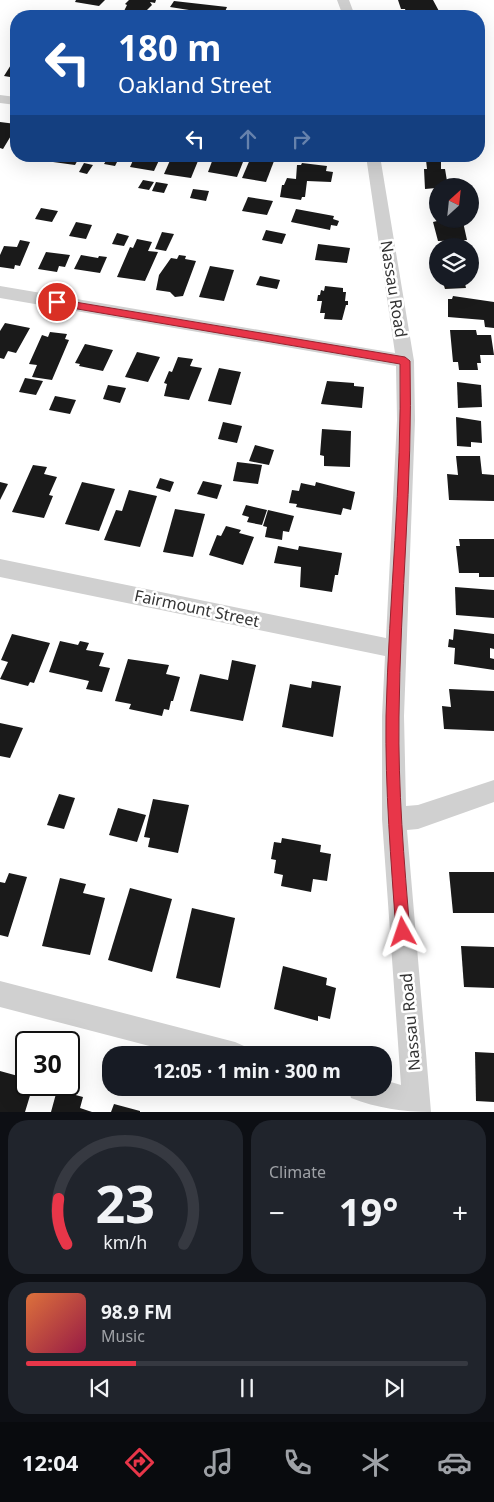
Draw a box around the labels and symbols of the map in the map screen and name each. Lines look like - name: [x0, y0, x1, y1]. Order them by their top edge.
- north arrow: [429, 178, 479, 228]
- street label: Nassau Road: [375, 239, 413, 339]
- pin: [36, 281, 78, 323]
- street label: Fairmount Street: [133, 584, 262, 632]
- position arrow: [376, 905, 428, 957]
- street label: Nassau Road: [395, 972, 425, 1072]
- speed limit sign: 30: [15, 1031, 80, 1096]

